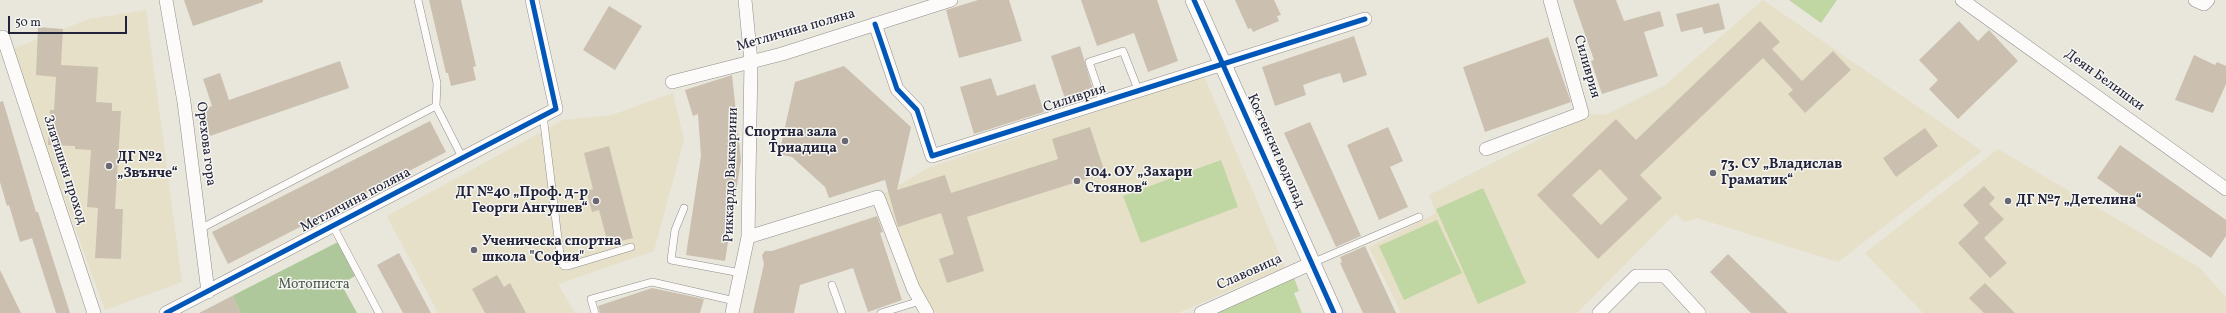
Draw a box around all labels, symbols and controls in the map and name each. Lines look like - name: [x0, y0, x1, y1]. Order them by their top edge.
- street label: Метличина поляна: [735, 6, 857, 56]
- scale bar: [10, 8, 129, 34]
- text: 50 m: [15, 15, 41, 31]
- street label: Силиврия: [1569, 34, 1603, 100]
- street label: Деян Белишки: [2061, 46, 2147, 116]
- street label: Силиврия: [1042, 81, 1108, 117]
- street label: Костенски водопад: [1242, 91, 1308, 211]
- street label: Орехова гора: [192, 101, 218, 187]
- street label: Риккардо Ваккарини: [721, 107, 743, 243]
- street label: Златишки проход: [38, 113, 90, 227]
- place label: Спортна зала Триадица: [745, 125, 837, 158]
- marker: Спортна зала Триадица: [840, 136, 850, 146]
- place label: ДГ №2 „Звънче“: [117, 150, 178, 182]
- place label: 73. СУ „Владислав Граматик“: [1721, 157, 1842, 190]
- marker: ДГ №2 „Звънче“: [104, 161, 114, 171]
- street label: Метличина поляна: [298, 165, 414, 237]
- place label: 104. ОУ „Захари Стоянов“: [1085, 165, 1192, 198]
- marker: 73. СУ „Владислав Граматик“: [1708, 168, 1718, 178]
- marker: 104. ОУ „Захари Стоянов“: [1072, 176, 1082, 186]
- place label: ДГ №40 „Проф. д-р Георги Ангушев“: [455, 185, 588, 218]
- place label: ДГ №7 „Детелина“: [2016, 193, 2142, 209]
- marker: ДГ №40 „Проф. д-р Георги Ангушев“: [591, 196, 601, 206]
- marker: ДГ №7 „Детелина“: [2003, 196, 2013, 206]
- place label: Ученическа спортна школа "София": [482, 234, 621, 266]
- marker: Ученическа спортна школа "София": [469, 245, 479, 255]
- street label: Славовица: [1215, 251, 1285, 295]
- park label: Мотописта: [278, 277, 350, 293]

